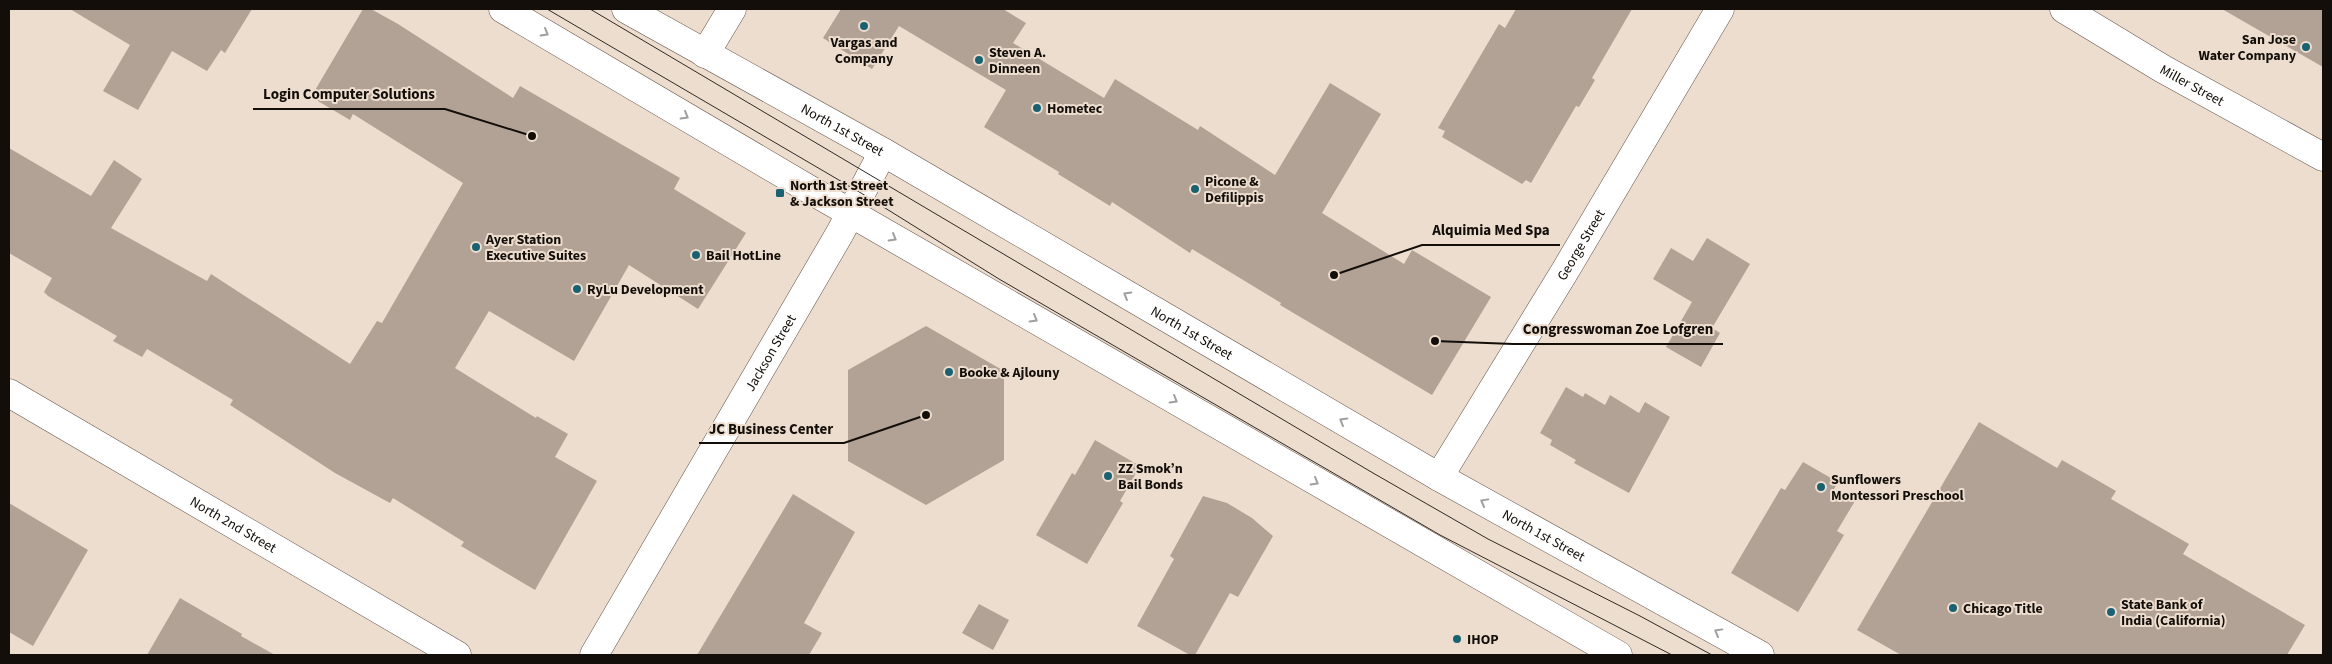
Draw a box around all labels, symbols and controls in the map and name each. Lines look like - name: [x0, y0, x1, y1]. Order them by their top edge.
- marker: Vargas and Company: [858, 20, 870, 32]
- one-way arrow: [540, 27, 549, 37]
- place label: San Jose Water Company: [2198, 30, 2297, 66]
- place label: Vargas and Company: [829, 33, 898, 69]
- marker: San Jose Water Company: [2300, 41, 2312, 53]
- place label: Steven A. Dinneen: [989, 43, 1046, 79]
- marker: Steven A. Dinneen: [973, 54, 985, 66]
- street label: Miller Street: [2156, 60, 2228, 112]
- callout: Login Computer Solutions: [253, 79, 445, 109]
- text: Login Computer Solutions: [263, 84, 435, 105]
- street label: North 1st Street: [797, 99, 887, 162]
- place label: Hometec: [1047, 99, 1103, 119]
- marker: Hometec: [1031, 102, 1043, 114]
- one-way arrow: [680, 109, 689, 119]
- place label: Picone & Defilippis: [1205, 172, 1264, 208]
- place label: North 1st Street & Jackson Street: [790, 176, 894, 212]
- marker: Picone & Defilippis: [1189, 183, 1201, 195]
- marker: North 1st Street & Jackson Street: [774, 187, 786, 199]
- street label: George Street: [1552, 206, 1610, 285]
- callout: Alquimia Med Spa: [1422, 215, 1560, 245]
- text: Alquimia Med Spa: [1431, 220, 1550, 241]
- place label: Ayer Station Executive Suites: [485, 230, 586, 266]
- one-way arrow: [888, 231, 897, 241]
- marker: Ayer Station Executive Suites: [470, 241, 482, 253]
- place label: Bail HotLine: [706, 246, 781, 266]
- marker: Bail HotLine: [690, 249, 702, 261]
- place label: RyLu Development: [587, 280, 704, 300]
- marker: RyLu Development: [571, 283, 583, 295]
- one-way arrow: [1124, 291, 1133, 301]
- street label: North 1st Street: [1147, 302, 1236, 365]
- street label: Jackson Street: [741, 311, 802, 395]
- one-way arrow: [1028, 313, 1037, 323]
- callout: Congresswoman Zoe Lofgren: [1513, 314, 1723, 344]
- text: Congresswoman Zoe Lofgren: [1523, 319, 1713, 340]
- place label: Booke & Ajlouny: [959, 363, 1060, 383]
- marker: Booke & Ajlouny: [943, 366, 955, 378]
- one-way arrow: [1169, 394, 1178, 404]
- callout: JC Business Center: [699, 413, 844, 443]
- one-way arrow: [1339, 418, 1348, 428]
- text: JC Business Center: [709, 419, 833, 440]
- place label: ZZ Smok’n Bail Bonds: [1118, 459, 1183, 495]
- marker: ZZ Smok’n Bail Bonds: [1102, 470, 1114, 482]
- place label: Sunflowers Montessori Preschool: [1831, 470, 1964, 506]
- one-way arrow: [1310, 475, 1319, 485]
- marker: Sunflowers Montessori Preschool: [1815, 481, 1827, 493]
- street label: North 2nd Street: [186, 492, 280, 558]
- one-way arrow: [1480, 498, 1489, 508]
- street label: North 1st Street: [1498, 505, 1589, 567]
- place label: State Bank of India (California): [2121, 595, 2226, 631]
- place label: Chicago Title: [1963, 599, 2043, 619]
- marker: Chicago Title: [1947, 602, 1959, 614]
- marker: State Bank of India (California): [2105, 606, 2117, 618]
- one-way arrow: [1714, 628, 1723, 638]
- place label: IHOP: [1467, 630, 1499, 650]
- marker: IHOP: [1451, 633, 1463, 645]

